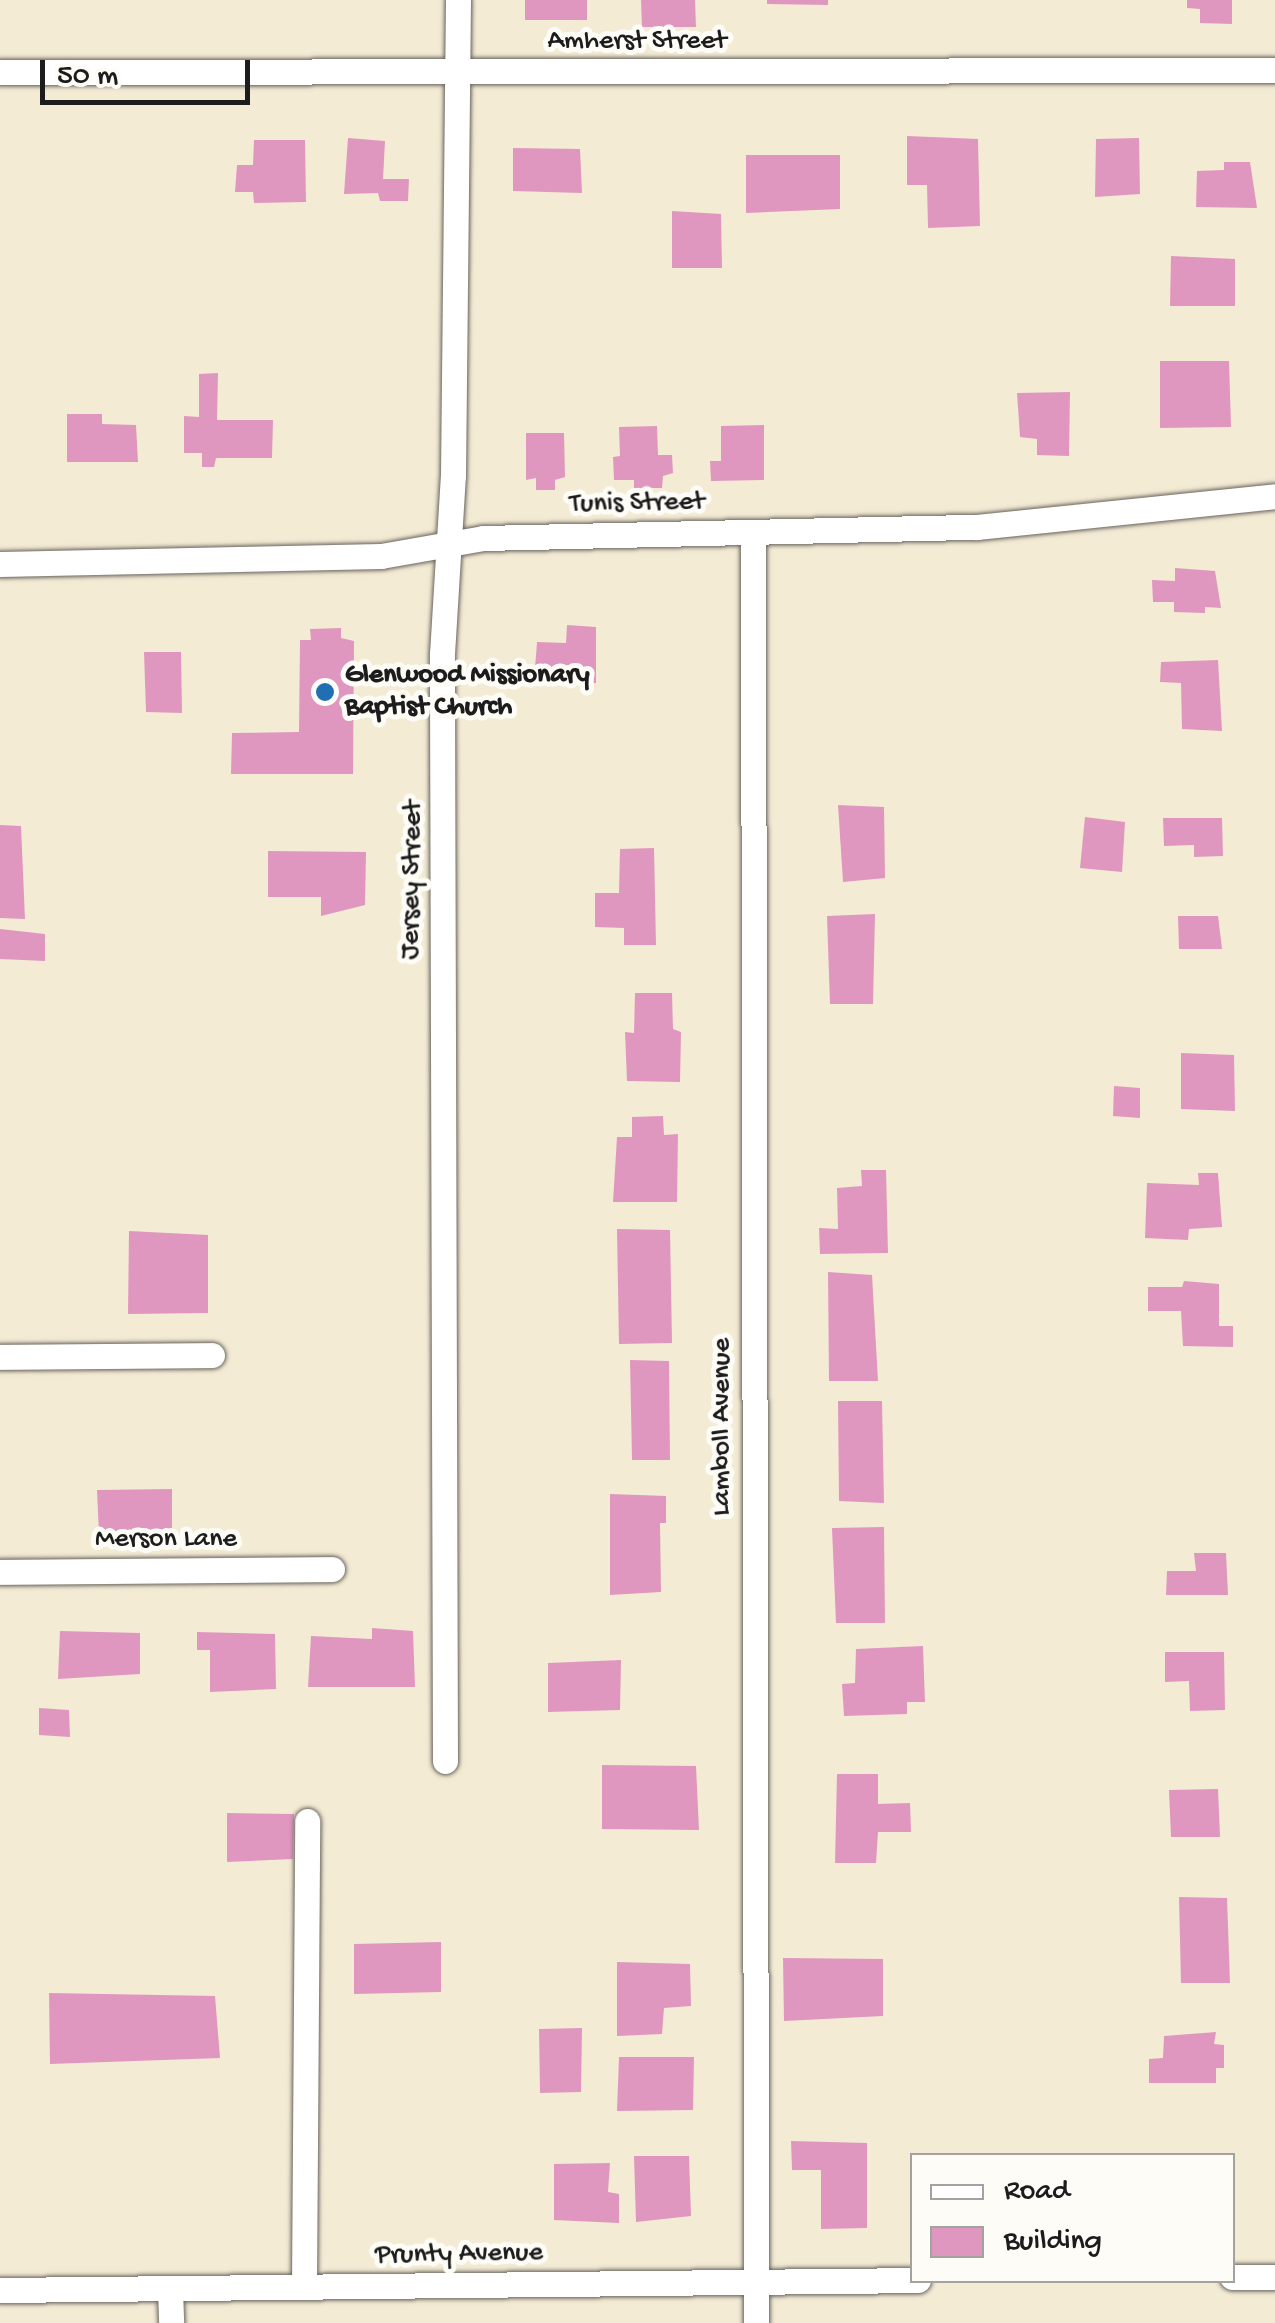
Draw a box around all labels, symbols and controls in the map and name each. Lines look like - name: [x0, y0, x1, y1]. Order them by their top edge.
- street label: Amherst Street: [548, 25, 726, 59]
- scale bar: [45, 40, 255, 102]
- text: 50 m: [57, 60, 118, 95]
- street label: Tunis Street: [569, 486, 705, 522]
- place label: Glenwood Missionary Baptist Church: [345, 659, 590, 725]
- marker: Glenwood Missionary Baptist Church: [314, 681, 336, 703]
- street label: Jersey Street: [395, 800, 431, 960]
- street label: Lamboll Avenue: [706, 1338, 740, 1516]
- street label: Merson Lane: [95, 1523, 237, 1557]
- legend: [910, 2153, 1235, 2283]
- text: Road: [1004, 2175, 1070, 2210]
- text: Building: [1004, 2225, 1102, 2260]
- street label: Prunty Avenue: [375, 2237, 543, 2273]

